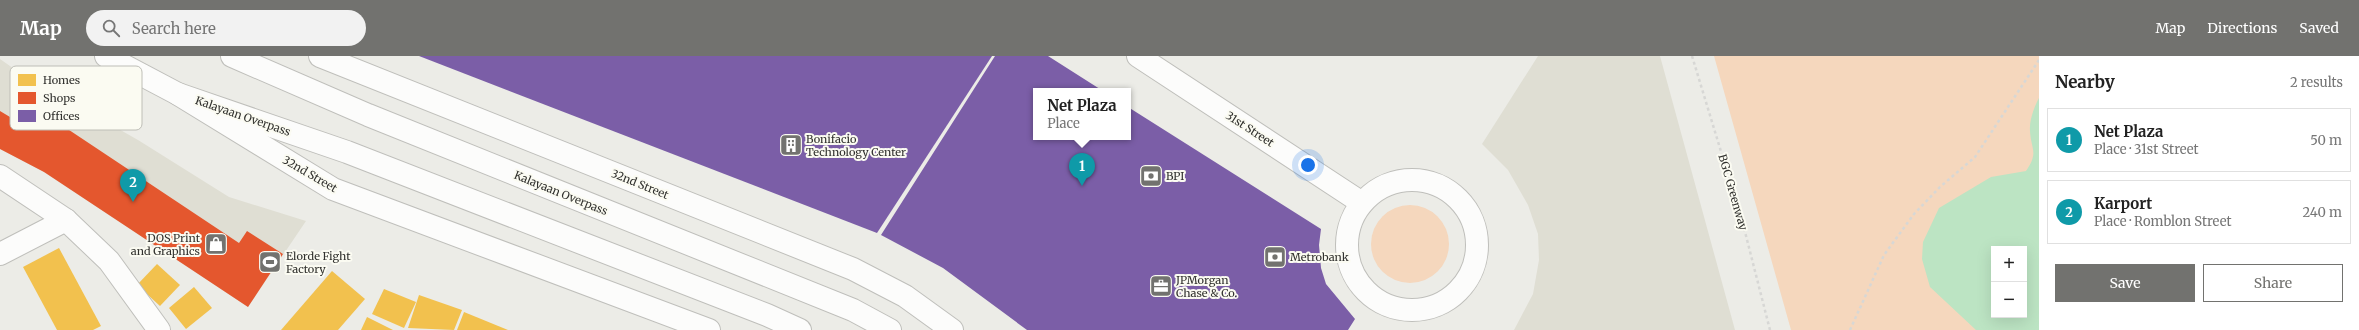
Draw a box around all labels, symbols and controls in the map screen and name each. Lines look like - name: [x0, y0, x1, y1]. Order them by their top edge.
- search box: [86, 10, 366, 46]
- text: Map: [20, 16, 62, 40]
- icon: search: [100, 17, 122, 39]
- text: Search here: [132, 19, 216, 38]
- text: Map: [2155, 19, 2185, 37]
- text: Directions: [2207, 19, 2277, 37]
- text: Saved: [2299, 19, 2339, 37]
- legend: [10, 66, 142, 130]
- text: Nearby: [2055, 71, 2115, 93]
- text: Homes: [43, 73, 80, 87]
- text: 2 results: [2290, 74, 2343, 91]
- popup: [1033, 88, 1131, 140]
- text: Shops: [43, 91, 75, 105]
- street label: Kalayaan Overpass: [194, 93, 292, 139]
- text: Net Plaza: [1047, 96, 1117, 115]
- street label: 31st Street: [1223, 108, 1277, 150]
- text: Offices: [43, 109, 80, 123]
- text: Place: [1047, 115, 1080, 132]
- text: Net Plaza: [2094, 122, 2163, 141]
- building icon: Bonifacio Technology Center: [778, 132, 804, 158]
- place label: Bonifacio Technology Center: [806, 132, 906, 159]
- text: 1: [2066, 132, 2072, 149]
- text: 50 m: [2310, 132, 2342, 149]
- text: Place · 31st Street: [2094, 141, 2199, 158]
- street label: BGC Greenway: [1715, 152, 1751, 232]
- street label: 32nd Street: [280, 153, 340, 196]
- pin: 1: [1069, 153, 1095, 186]
- your location: [1298, 155, 1318, 175]
- bank icon: BPI: [1138, 163, 1164, 189]
- street label: 32nd Street: [609, 166, 671, 202]
- street label: Kalayaan Overpass: [512, 168, 610, 218]
- pin: 2: [120, 169, 146, 202]
- place label: BPI: [1166, 169, 1184, 183]
- text: Karport: [2094, 194, 2152, 213]
- text: 2: [2065, 204, 2073, 221]
- text: 240 m: [2302, 204, 2342, 221]
- text: Place · Romblon Street: [2094, 213, 2232, 230]
- place label: DOS Print and Graphics: [131, 231, 201, 258]
- shop icon: DOS Print and Graphics: [203, 231, 229, 257]
- bank icon: Metrobank: [1262, 244, 1288, 270]
- map controls: [1991, 246, 2027, 318]
- button: +: [1991, 246, 2027, 282]
- sports icon: Elorde Fight Factory: [257, 249, 283, 275]
- place label: Elorde Fight Factory: [286, 249, 351, 276]
- place label: Metrobank: [1290, 250, 1349, 264]
- button: Save: [2055, 264, 2195, 302]
- button: Share: [2203, 264, 2343, 302]
- office icon: JPMorgan Chase & Co.: [1148, 273, 1174, 299]
- place label: JPMorgan Chase & Co.: [1175, 273, 1237, 300]
- button: −: [1991, 282, 2027, 318]

